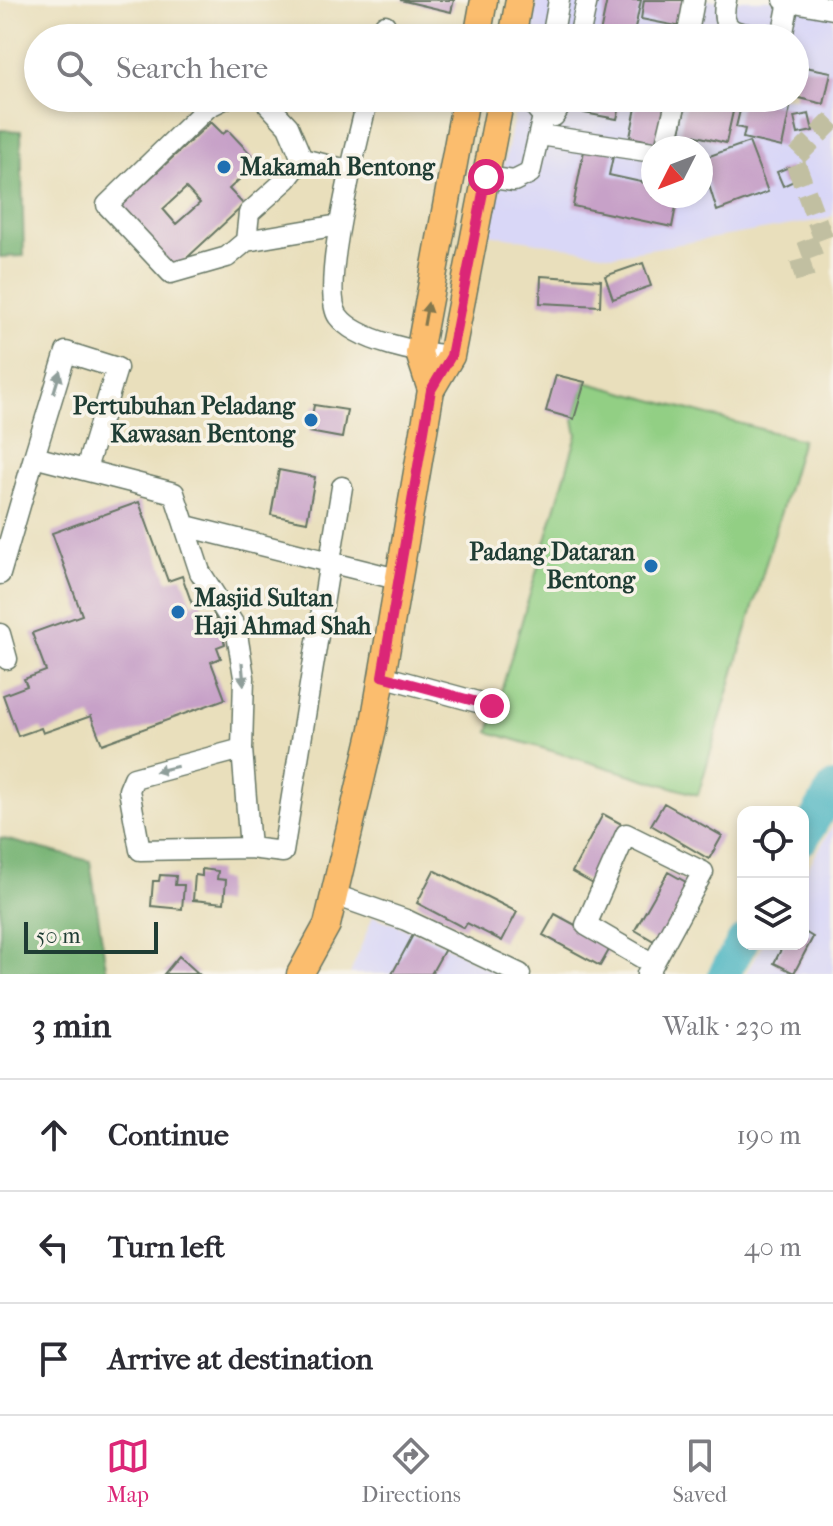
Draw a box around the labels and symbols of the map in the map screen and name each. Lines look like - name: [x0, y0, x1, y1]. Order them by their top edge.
- north arrow: [641, 136, 713, 208]
- place label: Makamah Bentong: [240, 153, 436, 181]
- marker: Makamah Bentong: [215, 158, 233, 176]
- route start: [468, 159, 504, 195]
- one-way arrow: [421, 301, 433, 326]
- one-way arrow: [51, 370, 64, 394]
- place label: Pertubuhan Peladang Kawasan Bentong: [73, 392, 296, 448]
- marker: Pertubuhan Peladang Kawasan Bentong: [302, 411, 320, 429]
- place label: Padang Dataran Bentong: [469, 538, 636, 594]
- marker: Padang Dataran Bentong: [642, 557, 660, 575]
- place label: Masjid Sultan Haji Ahmad Shah: [194, 584, 372, 640]
- marker: Masjid Sultan Haji Ahmad Shah: [169, 603, 187, 621]
- one-way arrow: [237, 662, 250, 687]
- route end: [474, 688, 510, 724]
- one-way arrow: [154, 763, 179, 775]
- scale bar: [24, 918, 158, 954]

